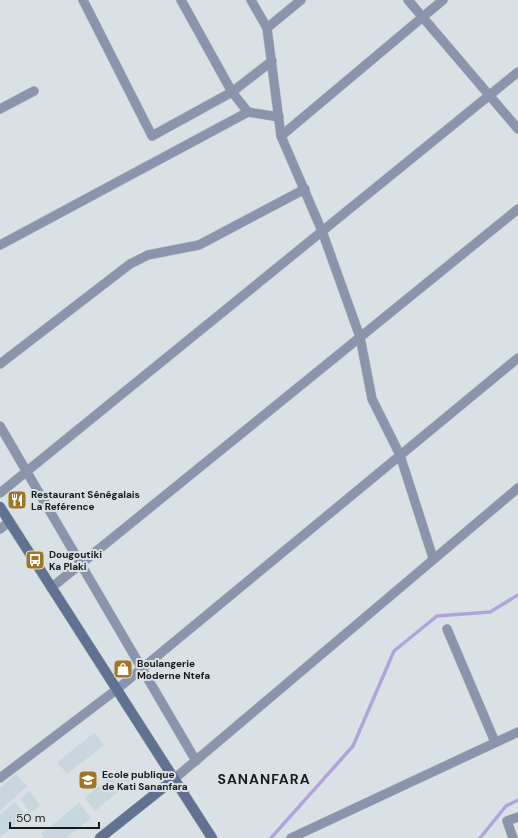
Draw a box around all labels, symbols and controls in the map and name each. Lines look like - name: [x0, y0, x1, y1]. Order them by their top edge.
- place label: Restaurant Sénégalais La Reférence: [31, 488, 140, 513]
- restaurant icon: Restaurant Sénégalais La Reférence: [6, 489, 28, 511]
- place label: Dougoutiki Ka Plaki: [49, 548, 102, 573]
- bus stop icon: Dougoutiki Ka Plaki: [24, 549, 46, 571]
- place label: Boulangerie Moderne Ntefa: [137, 657, 210, 682]
- shop icon: Boulangerie Moderne Ntefa: [112, 658, 134, 680]
- place label: Ecole publique de Kati Sananfara: [102, 768, 188, 793]
- school or university icon: Ecole publique de Kati Sananfara: [77, 769, 99, 791]
- district label: SANANFARA: [217, 770, 311, 788]
- scale bar: [10, 804, 99, 830]
- text: 50 m: [16, 810, 45, 826]

